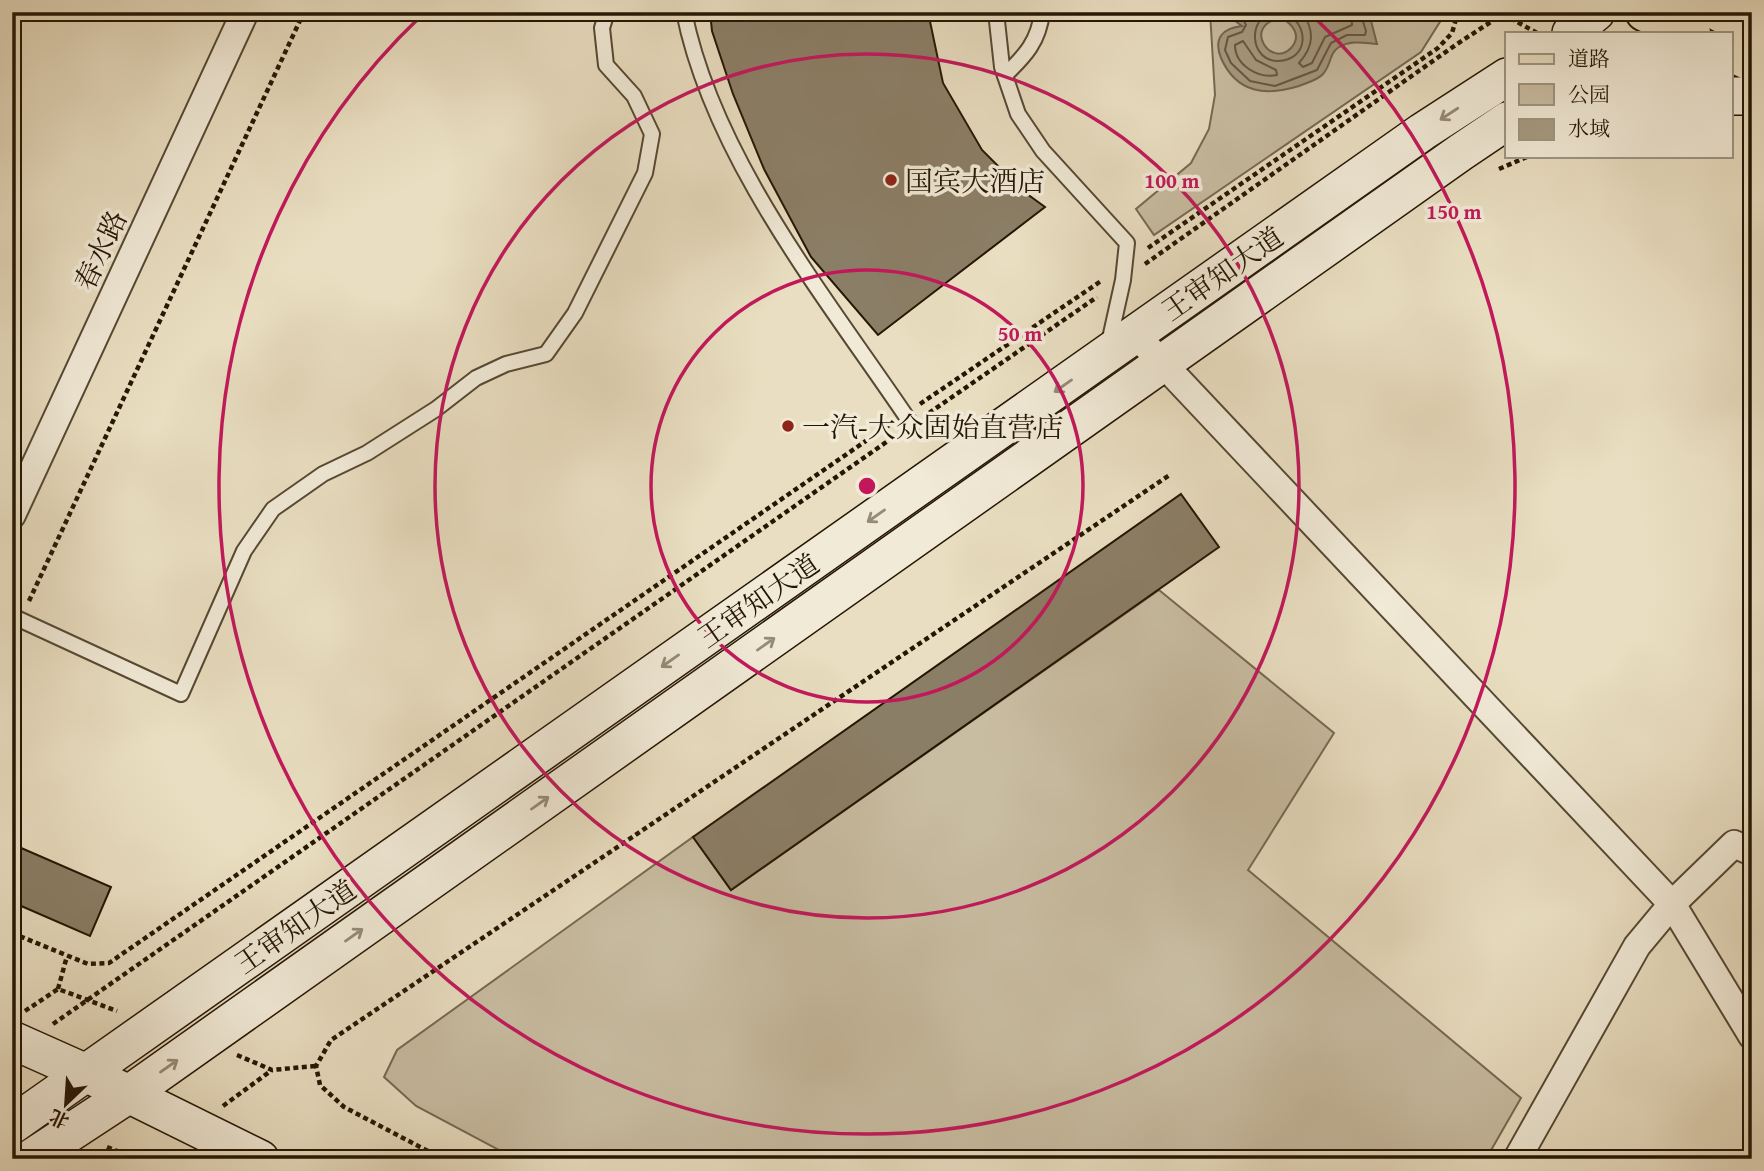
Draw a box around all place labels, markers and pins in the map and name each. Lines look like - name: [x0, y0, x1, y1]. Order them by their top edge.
- place label: 国宾大酒店: [905, 160, 1045, 201]
- marker: 国宾大酒店: [883, 172, 899, 188]
- place label: 一汽-大众固始直营店: [802, 406, 1064, 447]
- marker: 一汽-大众固始直营店: [780, 418, 796, 434]
- centre of rings: [855, 474, 879, 498]

